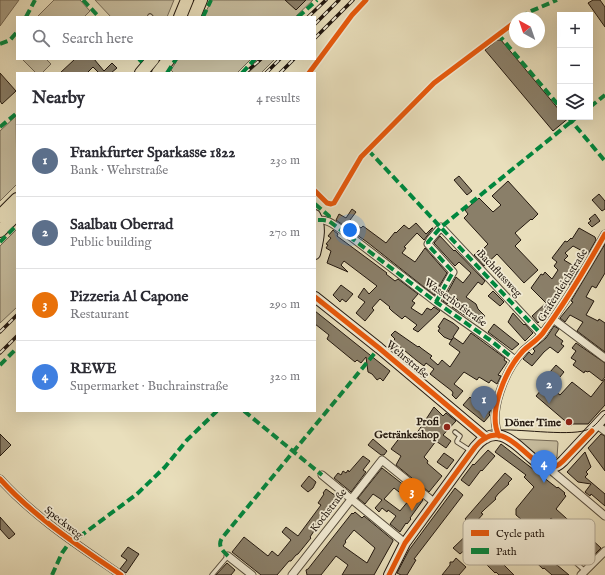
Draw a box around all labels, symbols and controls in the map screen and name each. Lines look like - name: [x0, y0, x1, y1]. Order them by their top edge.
- north arrow: [509, 12, 545, 48]
- map controls: [557, 12, 593, 120]
- button: +: [557, 12, 593, 48]
- search box: [16, 16, 316, 60]
- icon: search: [30, 27, 52, 49]
- text: Search here: [62, 29, 133, 48]
- button: −: [557, 48, 593, 84]
- button: layers: [557, 84, 593, 120]
- text: Nearby: [32, 88, 85, 109]
- text: 4 results: [256, 90, 300, 107]
- text: Frankfurter Sparkasse 1822: [70, 143, 235, 162]
- text: 1: [43, 152, 47, 169]
- text: 230 m: [270, 152, 300, 169]
- text: Bank · Wehrstraße: [70, 162, 168, 179]
- text: Saalbau Oberrad: [70, 215, 173, 234]
- your location: [340, 220, 360, 240]
- text: 2: [42, 224, 48, 241]
- text: 270 m: [269, 224, 300, 241]
- text: Public building: [70, 234, 152, 251]
- street label: Gräfendeichstraße: [535, 246, 591, 325]
- street label: Bachflussweg: [474, 247, 526, 301]
- street label: Wasserhofstraße: [421, 275, 490, 330]
- text: Pizzeria Al Capone: [70, 287, 189, 306]
- text: 3: [43, 296, 47, 313]
- text: 290 m: [269, 296, 300, 313]
- text: Restaurant: [70, 306, 129, 323]
- street label: Wehrstraße: [383, 338, 432, 382]
- text: REWE: [70, 359, 116, 378]
- text: 4: [42, 368, 48, 385]
- text: 320 m: [270, 368, 300, 385]
- pin: 2: [536, 371, 562, 404]
- text: Supermarket · Buchrainstraße: [70, 378, 228, 395]
- pin: 1: [471, 386, 497, 419]
- place label: Profi Getränkeshop: [374, 415, 440, 442]
- place label: Döner Time: [504, 416, 561, 430]
- marker: Döner Time: [564, 417, 574, 427]
- marker: Profi Getränkeshop: [442, 422, 452, 432]
- pin: 4: [531, 450, 557, 483]
- pin: 3: [399, 478, 425, 511]
- street label: Kochstraße: [307, 486, 350, 535]
- street label: Speckweg: [41, 503, 86, 543]
- legend: [463, 519, 595, 565]
- text: Cycle path: [496, 527, 545, 541]
- text: Path: [496, 545, 517, 559]

